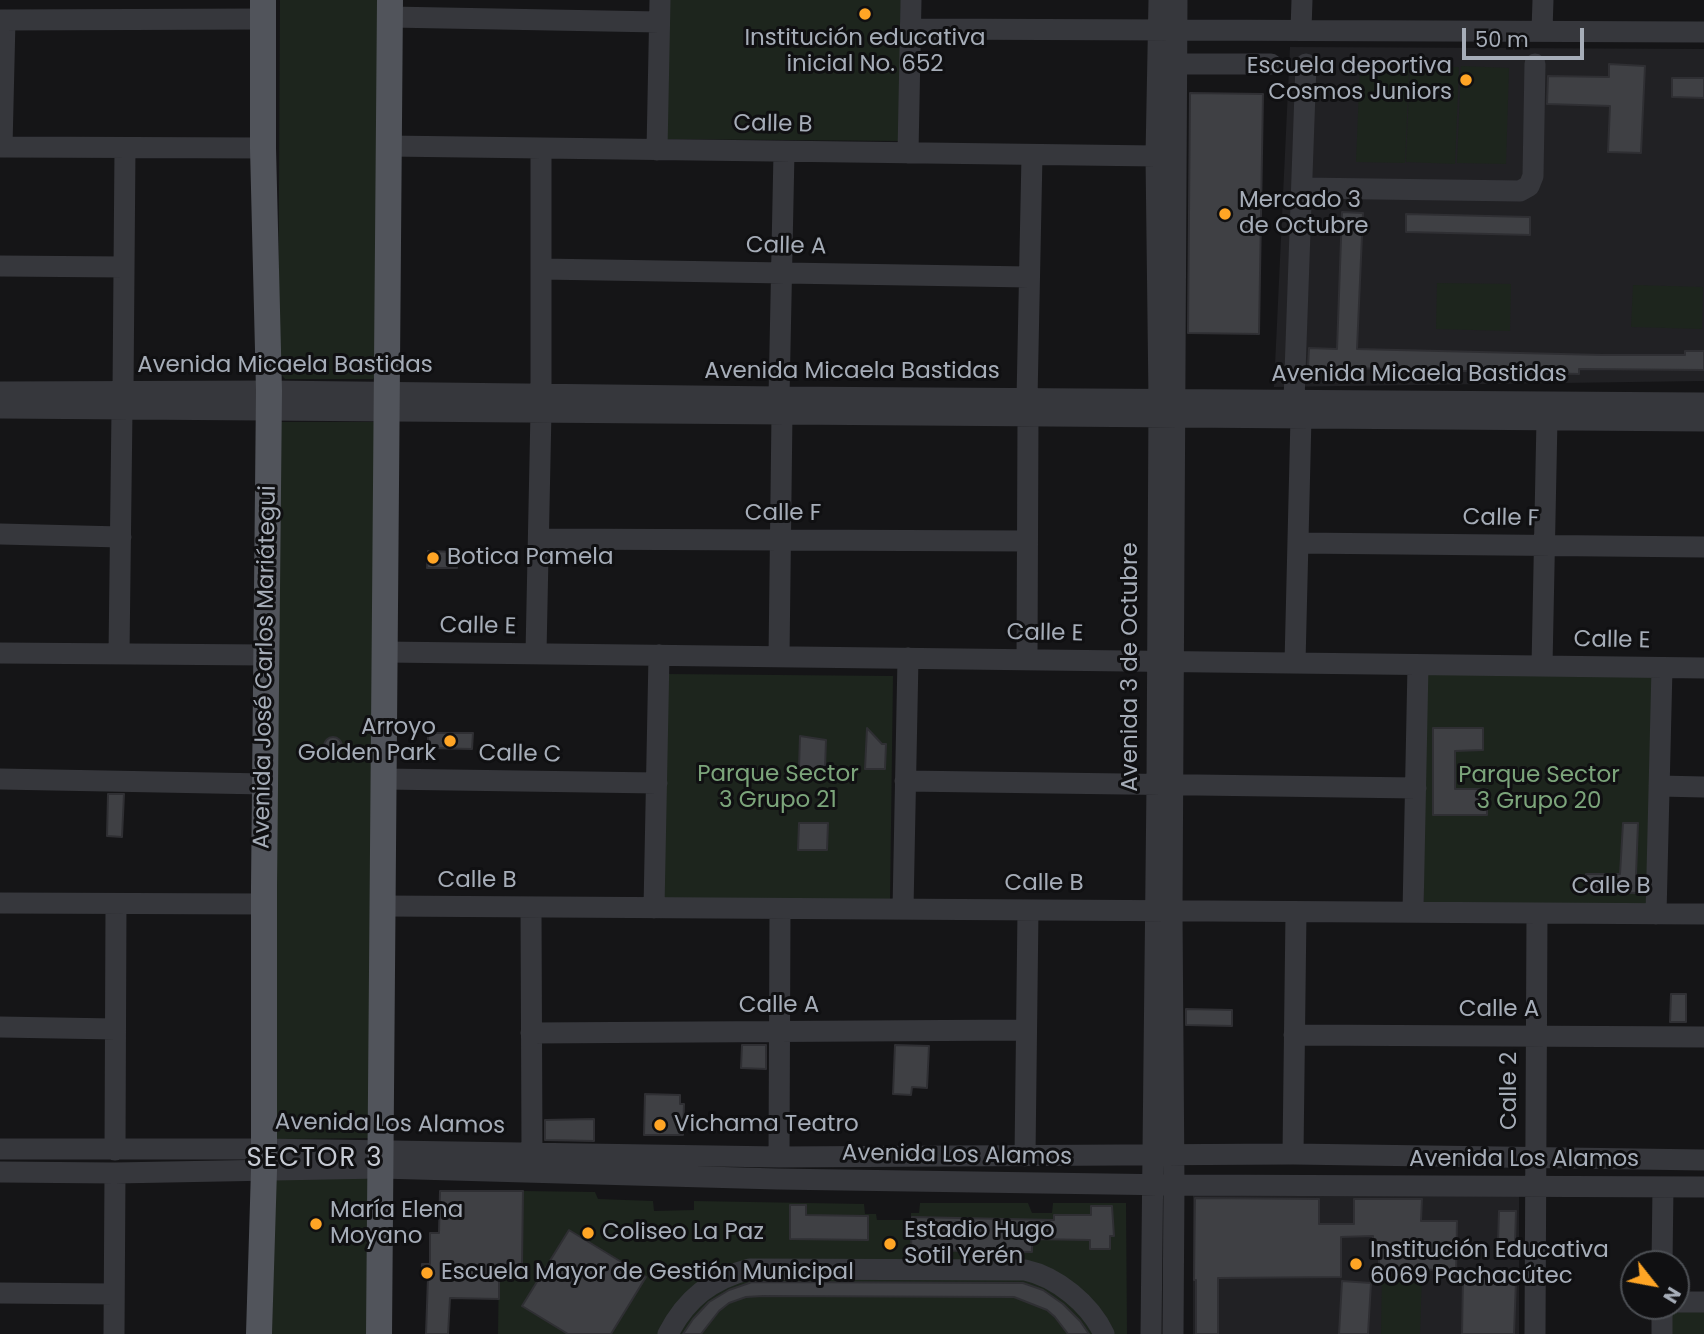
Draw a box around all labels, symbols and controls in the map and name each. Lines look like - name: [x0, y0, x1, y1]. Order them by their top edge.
- marker: Institución educativa inicial No. 652: [857, 6, 873, 22]
- scale bar: [1466, 14, 1588, 58]
- place label: Institución educativa inicial No. 652: [744, 25, 986, 79]
- text: 50 m: [1475, 25, 1529, 54]
- place label: Escuela deportiva Cosmos Juniors: [1247, 53, 1452, 107]
- marker: Escuela deportiva Cosmos Juniors: [1458, 72, 1474, 88]
- street label: Calle B: [733, 111, 813, 139]
- place label: Mercado 3 de Octubre: [1239, 187, 1368, 241]
- marker: Mercado 3 de Octubre: [1217, 206, 1233, 222]
- street label: Calle A: [746, 232, 826, 262]
- street label: Avenida Micaela Bastidas: [137, 352, 433, 380]
- street label: Avenida Micaela Bastidas: [704, 358, 1000, 386]
- street label: Avenida Micaela Bastidas: [1271, 361, 1567, 389]
- street label: Avenida José Carlos Mariátegui: [249, 485, 283, 849]
- street label: Calle F: [745, 500, 821, 528]
- street label: Calle F: [1462, 505, 1540, 533]
- street label: Avenida 3 de Octubre: [1117, 542, 1145, 792]
- place label: Botica Pamela: [447, 544, 614, 572]
- marker: Botica Pamela: [425, 550, 441, 566]
- street label: Calle E: [439, 613, 517, 641]
- street label: Calle E: [1006, 620, 1084, 648]
- street label: Calle E: [1573, 627, 1651, 655]
- place label: Arroyo Golden Park: [298, 714, 436, 768]
- marker: Arroyo Golden Park: [442, 733, 458, 749]
- street label: Calle C: [478, 740, 562, 770]
- park label: Parque Sector 3 Grupo 21: [697, 761, 859, 815]
- park label: Parque Sector 3 Grupo 20: [1458, 762, 1620, 816]
- street label: Calle B: [437, 867, 517, 895]
- street label: Calle B: [1004, 870, 1084, 898]
- street label: Calle B: [1571, 873, 1651, 901]
- street label: Calle A: [739, 992, 819, 1020]
- street label: Calle A: [1459, 996, 1539, 1024]
- street label: Calle 2: [1496, 1052, 1524, 1130]
- street label: Avenida Los Alamos: [275, 1109, 505, 1141]
- place label: Vichama Teatro: [674, 1111, 859, 1139]
- marker: Vichama Teatro: [652, 1117, 668, 1133]
- street label: Avenida Los Alamos: [842, 1140, 1072, 1172]
- district label: SECTOR 3: [247, 1143, 383, 1175]
- street label: Avenida Los Alamos: [1409, 1146, 1639, 1174]
- place label: María Elena Moyano: [330, 1197, 463, 1251]
- marker: María Elena Moyano: [308, 1216, 324, 1232]
- place label: Estadio Hugo Sotil Yerén: [904, 1217, 1055, 1271]
- place label: Coliseo La Paz: [602, 1219, 764, 1247]
- marker: Coliseo La Paz: [580, 1225, 596, 1241]
- marker: Estadio Hugo Sotil Yerén: [882, 1236, 898, 1252]
- place label: Institución Educativa 6069 Pachacútec: [1370, 1237, 1609, 1291]
- north arrow: [1620, 1250, 1690, 1320]
- marker: Institución Educativa 6069 Pachacútec: [1348, 1256, 1364, 1272]
- place label: Escuela Mayor de Gestión Municipal: [441, 1259, 854, 1287]
- marker: Escuela Mayor de Gestión Municipal: [419, 1265, 435, 1281]
- text: N: [1656, 1282, 1687, 1308]

